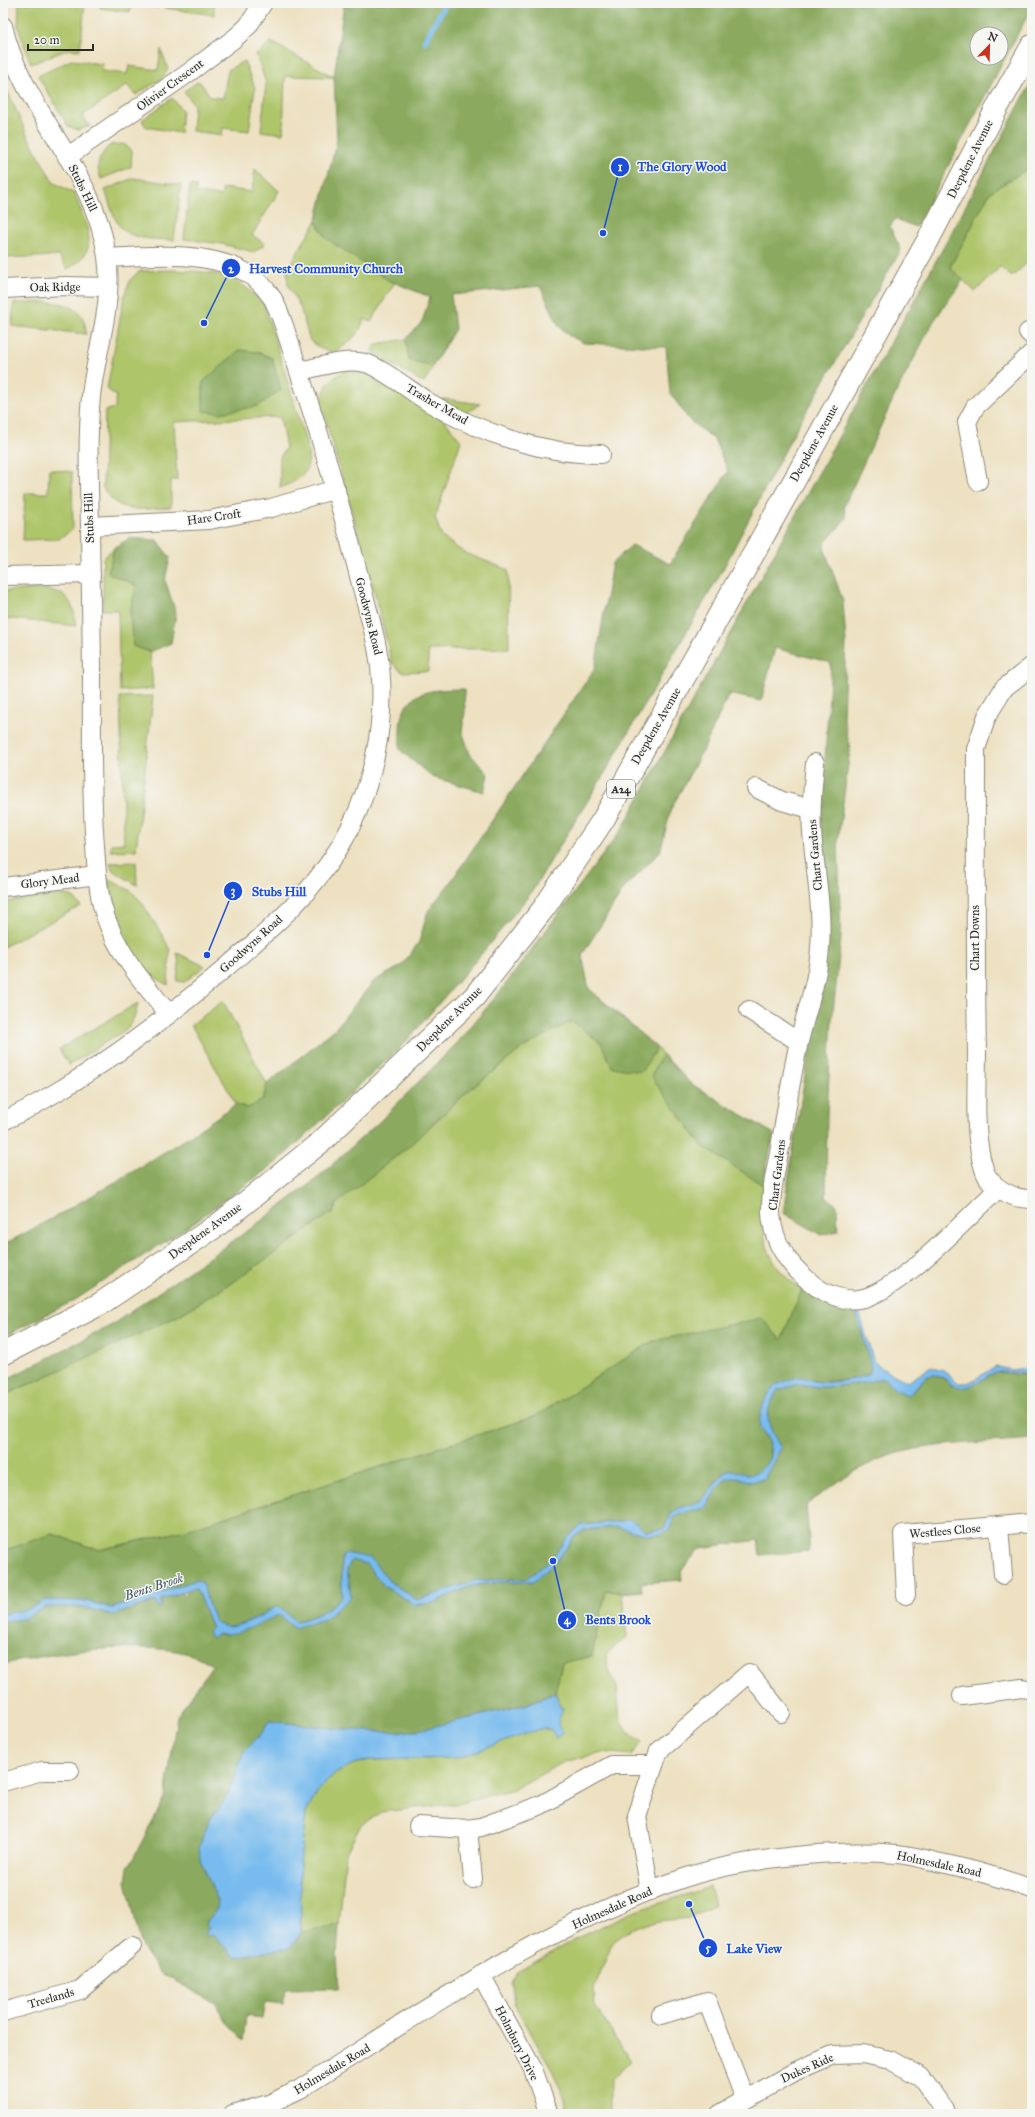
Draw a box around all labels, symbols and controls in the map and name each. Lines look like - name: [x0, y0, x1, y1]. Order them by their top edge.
- scale bar: [28, 26, 93, 52]
- north arrow: [969, 26, 1009, 66]
- text: N: [986, 29, 1000, 45]
- text: 20 m: [34, 33, 60, 47]
- street label: Olivier Crescent: [134, 56, 207, 114]
- street label: Deepdene Avenue: [944, 117, 996, 201]
- callout: The Glory Wood: [610, 154, 735, 179]
- text: The Glory Wood: [636, 159, 727, 175]
- text: 1: [618, 160, 623, 174]
- street label: Stubs Hill: [66, 162, 101, 214]
- callout: Harvest Community Church: [221, 256, 411, 281]
- text: Harvest Community Church: [249, 261, 404, 277]
- text: 2: [228, 262, 235, 276]
- street label: Oak Ridge: [30, 280, 80, 295]
- street label: Trasher Mead: [404, 381, 470, 427]
- street label: Deepdene Avenue: [787, 402, 841, 484]
- street label: Stubs Hill: [81, 492, 97, 543]
- street label: Hare Croft: [186, 506, 243, 528]
- street label: Goodwyns Road: [353, 576, 385, 656]
- street label: Deepdene Avenue: [628, 685, 684, 767]
- road number: A24: [607, 780, 635, 798]
- street label: Chart Gardens: [805, 819, 825, 891]
- street label: Glory Mead: [20, 870, 80, 892]
- callout: Stubs Hill: [223, 879, 314, 904]
- text: 3: [231, 884, 236, 899]
- text: Stubs Hill: [252, 884, 307, 900]
- street label: Chart Downs: [968, 905, 982, 971]
- street label: Goodwyns Road: [217, 912, 285, 976]
- street label: Deepdene Avenue: [413, 983, 485, 1055]
- street label: Chart Gardens: [766, 1139, 788, 1211]
- street label: Deepdene Avenue: [166, 1200, 244, 1262]
- street label: Westlees Close: [909, 1521, 981, 1541]
- water label: Bents Brook: [122, 1570, 186, 1604]
- callout: Bents Brook: [557, 1607, 659, 1632]
- text: Bents Brook: [585, 1612, 652, 1628]
- text: 4: [564, 1613, 572, 1628]
- street label: Holmesdale Road: [895, 1848, 983, 1880]
- street label: Holmesdale Road: [570, 1884, 654, 1932]
- callout: Lake View: [698, 1936, 790, 1961]
- text: 5: [705, 1941, 711, 1955]
- text: Lake View: [726, 1941, 782, 1957]
- street label: Treelands: [26, 1985, 76, 2011]
- street label: Holmbury Drive: [492, 2003, 542, 2083]
- street label: Holmesdale Road: [291, 2041, 373, 2097]
- street label: Dukes Ride: [779, 2050, 835, 2086]

